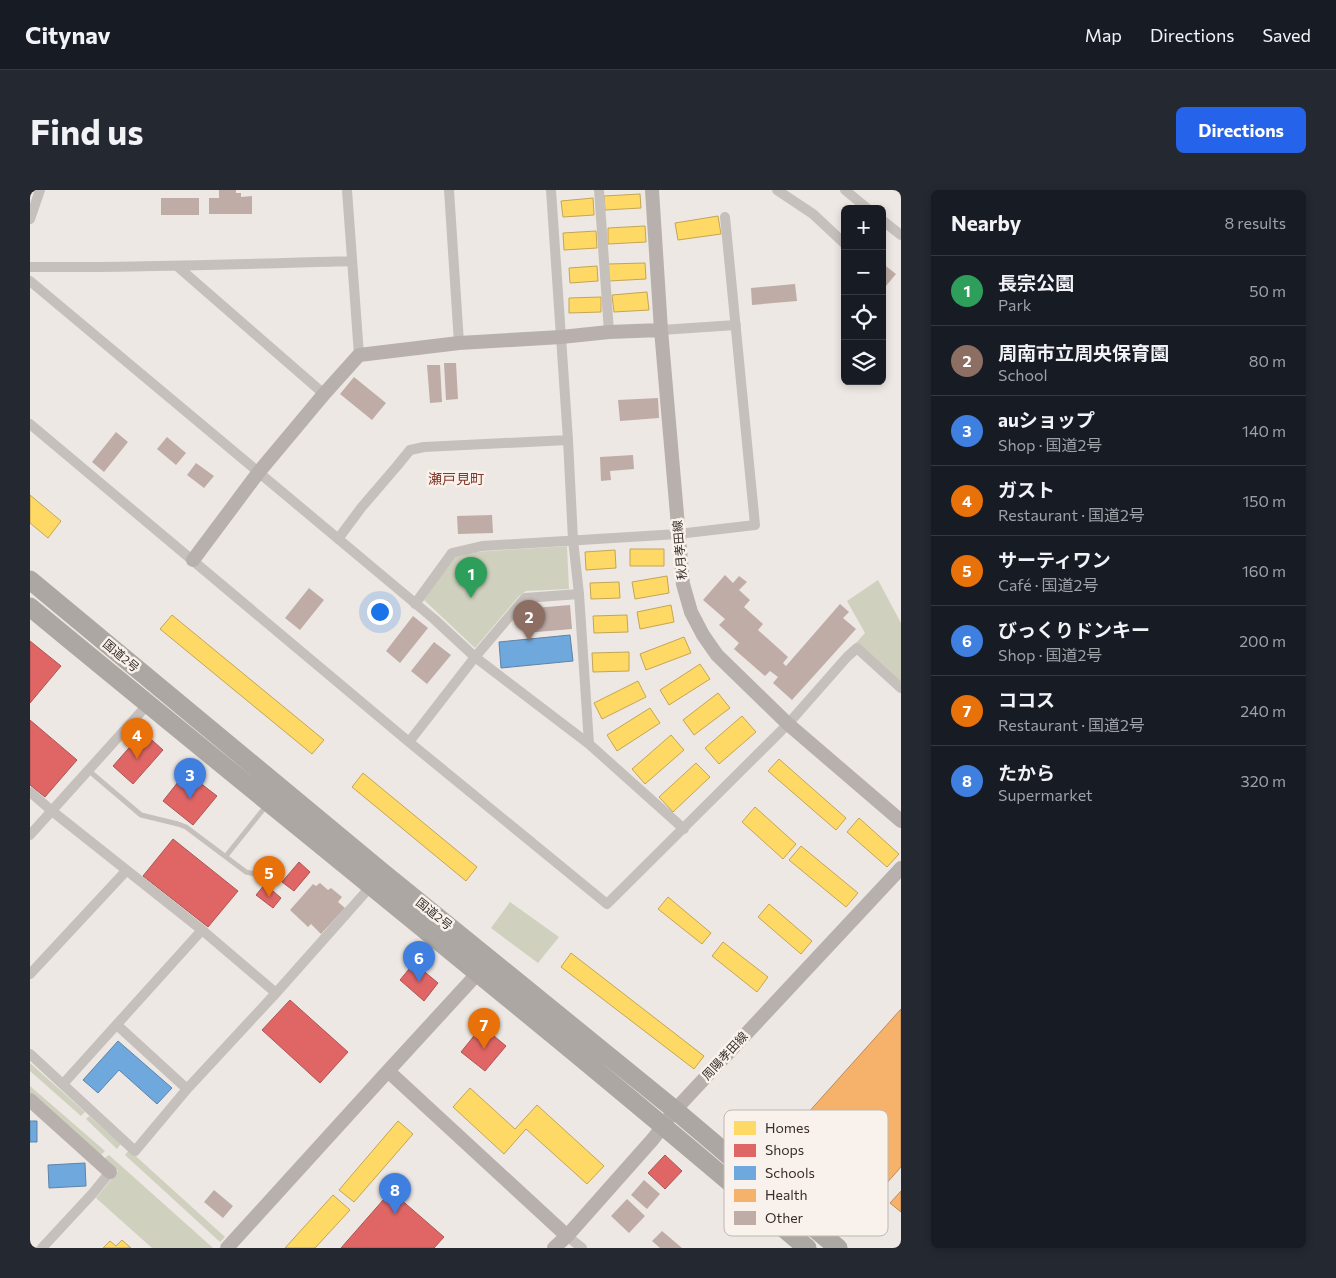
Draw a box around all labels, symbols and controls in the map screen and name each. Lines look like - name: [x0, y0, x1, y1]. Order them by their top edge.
- text: Citynav: [25, 20, 111, 49]
- text: Map: [1085, 24, 1122, 46]
- text: Directions: [1150, 24, 1234, 46]
- text: Saved: [1262, 24, 1311, 46]
- button: Directions: [1176, 107, 1306, 153]
- text: Find us: [30, 109, 144, 152]
- map controls: [841, 205, 886, 385]
- button: +: [841, 205, 886, 250]
- text: Nearby: [951, 210, 1021, 235]
- text: 8 results: [1225, 213, 1286, 232]
- button: −: [841, 250, 886, 295]
- text: 長宗公園: [998, 271, 1074, 294]
- text: 1: [963, 281, 971, 300]
- text: 50 m: [1249, 281, 1286, 300]
- button: locate: [841, 295, 886, 340]
- text: Park: [998, 295, 1031, 314]
- button: layers: [841, 340, 886, 385]
- text: 周南市立周央保育園: [998, 341, 1169, 364]
- text: 2: [962, 351, 972, 370]
- text: 80 m: [1249, 351, 1286, 370]
- text: School: [998, 365, 1048, 384]
- text: auショップ: [998, 408, 1095, 431]
- text: 3: [962, 421, 972, 440]
- text: 140 m: [1242, 421, 1286, 440]
- text: Shop · 国道2号: [998, 435, 1102, 454]
- district label: 瀬戸見町: [428, 470, 484, 487]
- text: ガスト: [998, 478, 1055, 501]
- text: 4: [962, 491, 972, 510]
- text: 150 m: [1243, 491, 1286, 510]
- text: Restaurant · 国道2号: [998, 505, 1145, 524]
- street label: 秋月孝田線: [669, 520, 689, 581]
- text: サーティワン: [998, 548, 1111, 571]
- pin: 1: [455, 557, 487, 598]
- text: 5: [962, 561, 972, 580]
- text: 160 m: [1242, 561, 1286, 580]
- text: Café · 国道2号: [998, 575, 1098, 594]
- your location: [367, 599, 393, 625]
- pin: 2: [513, 600, 545, 641]
- text: びっくりドンキー: [998, 618, 1150, 641]
- text: 6: [962, 631, 972, 650]
- text: 200 m: [1239, 631, 1286, 650]
- street label: 国道2号: [101, 636, 142, 674]
- text: Shop · 国道2号: [998, 645, 1102, 664]
- text: ココス: [998, 688, 1055, 711]
- text: 7: [963, 701, 971, 720]
- text: 240 m: [1240, 701, 1286, 720]
- text: Restaurant · 国道2号: [998, 715, 1145, 734]
- pin: 4: [121, 718, 153, 759]
- pin: 3: [174, 758, 206, 799]
- text: たから: [998, 761, 1055, 784]
- text: 8: [962, 771, 972, 790]
- text: 320 m: [1241, 771, 1286, 790]
- text: Supermarket: [998, 785, 1093, 804]
- pin: 5: [253, 856, 285, 897]
- street label: 国道2号: [414, 894, 456, 932]
- pin: 6: [403, 941, 435, 982]
- pin: 7: [468, 1008, 500, 1049]
- street label: 周陽孝田線: [699, 1029, 750, 1082]
- legend: [724, 1110, 888, 1236]
- text: Homes: [765, 1119, 810, 1136]
- text: Shops: [765, 1141, 804, 1158]
- text: Schools: [765, 1164, 815, 1181]
- pin: 8: [379, 1173, 411, 1214]
- text: Health: [765, 1186, 808, 1203]
- text: Other: [765, 1209, 804, 1226]

